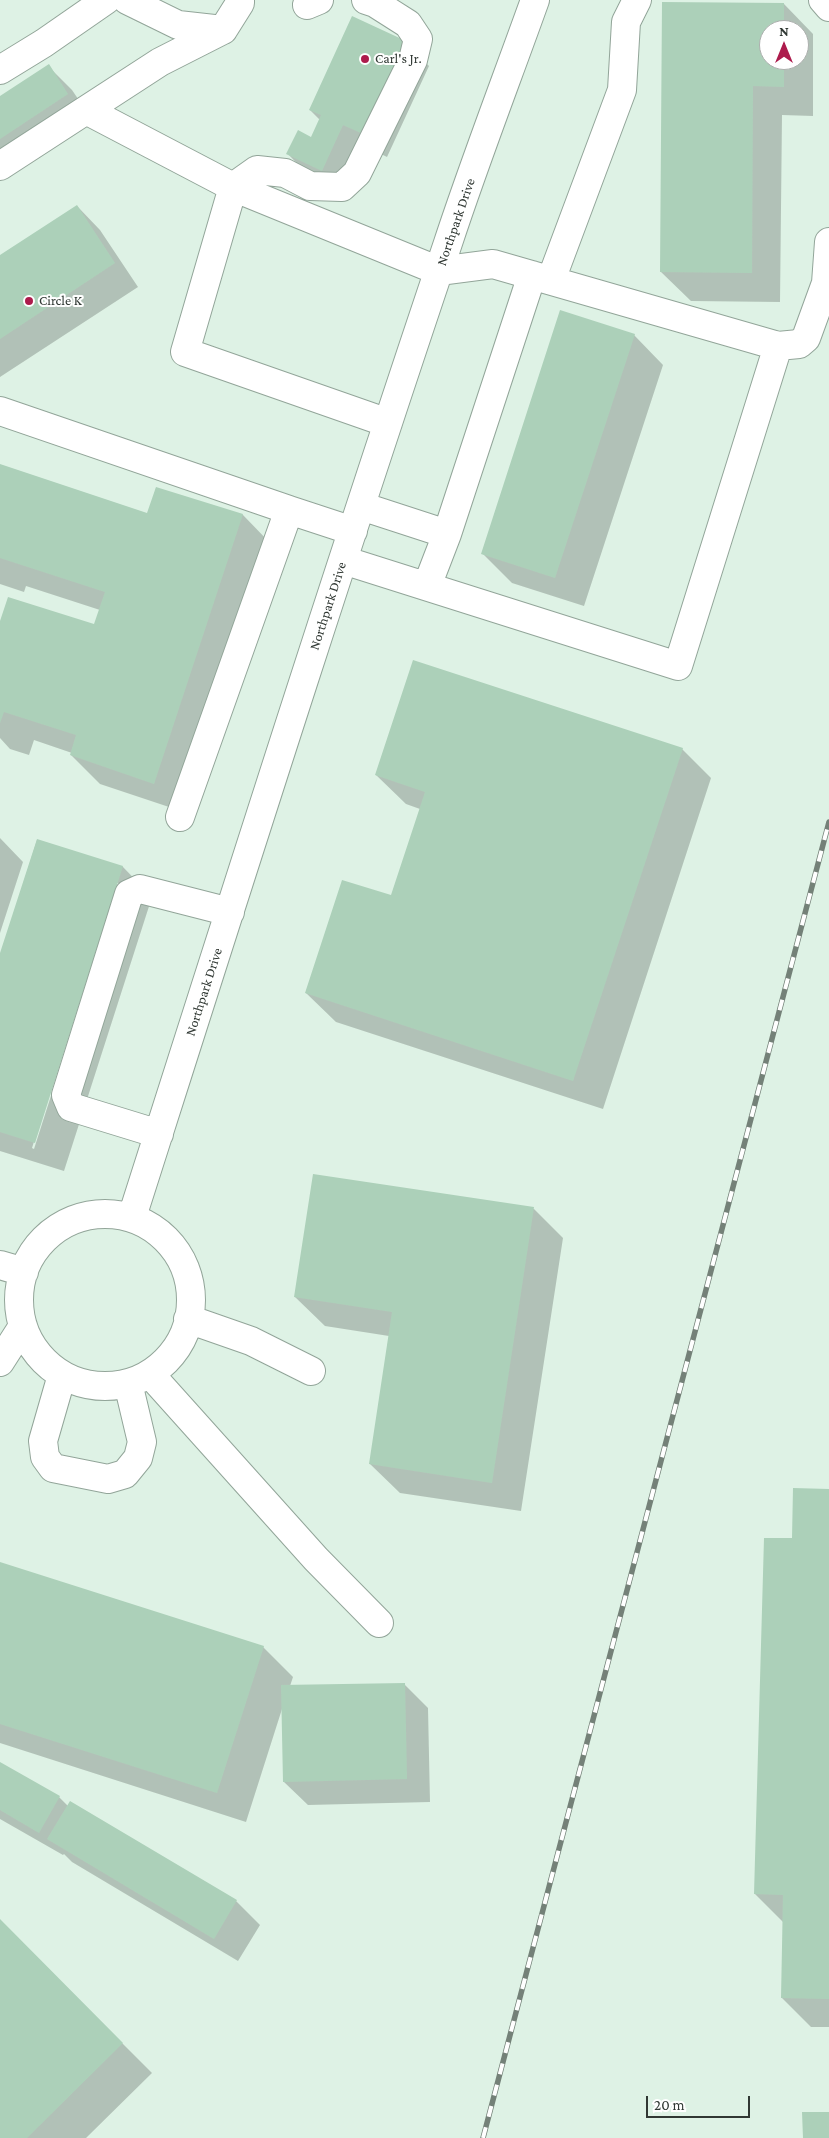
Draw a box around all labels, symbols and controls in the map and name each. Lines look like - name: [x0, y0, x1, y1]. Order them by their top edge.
- north arrow: [759, 20, 809, 70]
- text: N: [779, 23, 789, 39]
- place label: Carl's Jr.: [375, 51, 422, 67]
- marker: Carl's Jr.: [359, 53, 371, 65]
- street label: Northpark Drive: [433, 176, 479, 268]
- place label: Circle K: [39, 293, 82, 309]
- marker: Circle K: [23, 295, 35, 307]
- street label: Northpark Drive: [306, 560, 350, 652]
- street label: Northpark Drive: [182, 946, 226, 1038]
- scale bar: [649, 2086, 753, 2118]
- text: 20 m: [654, 2097, 685, 2113]

